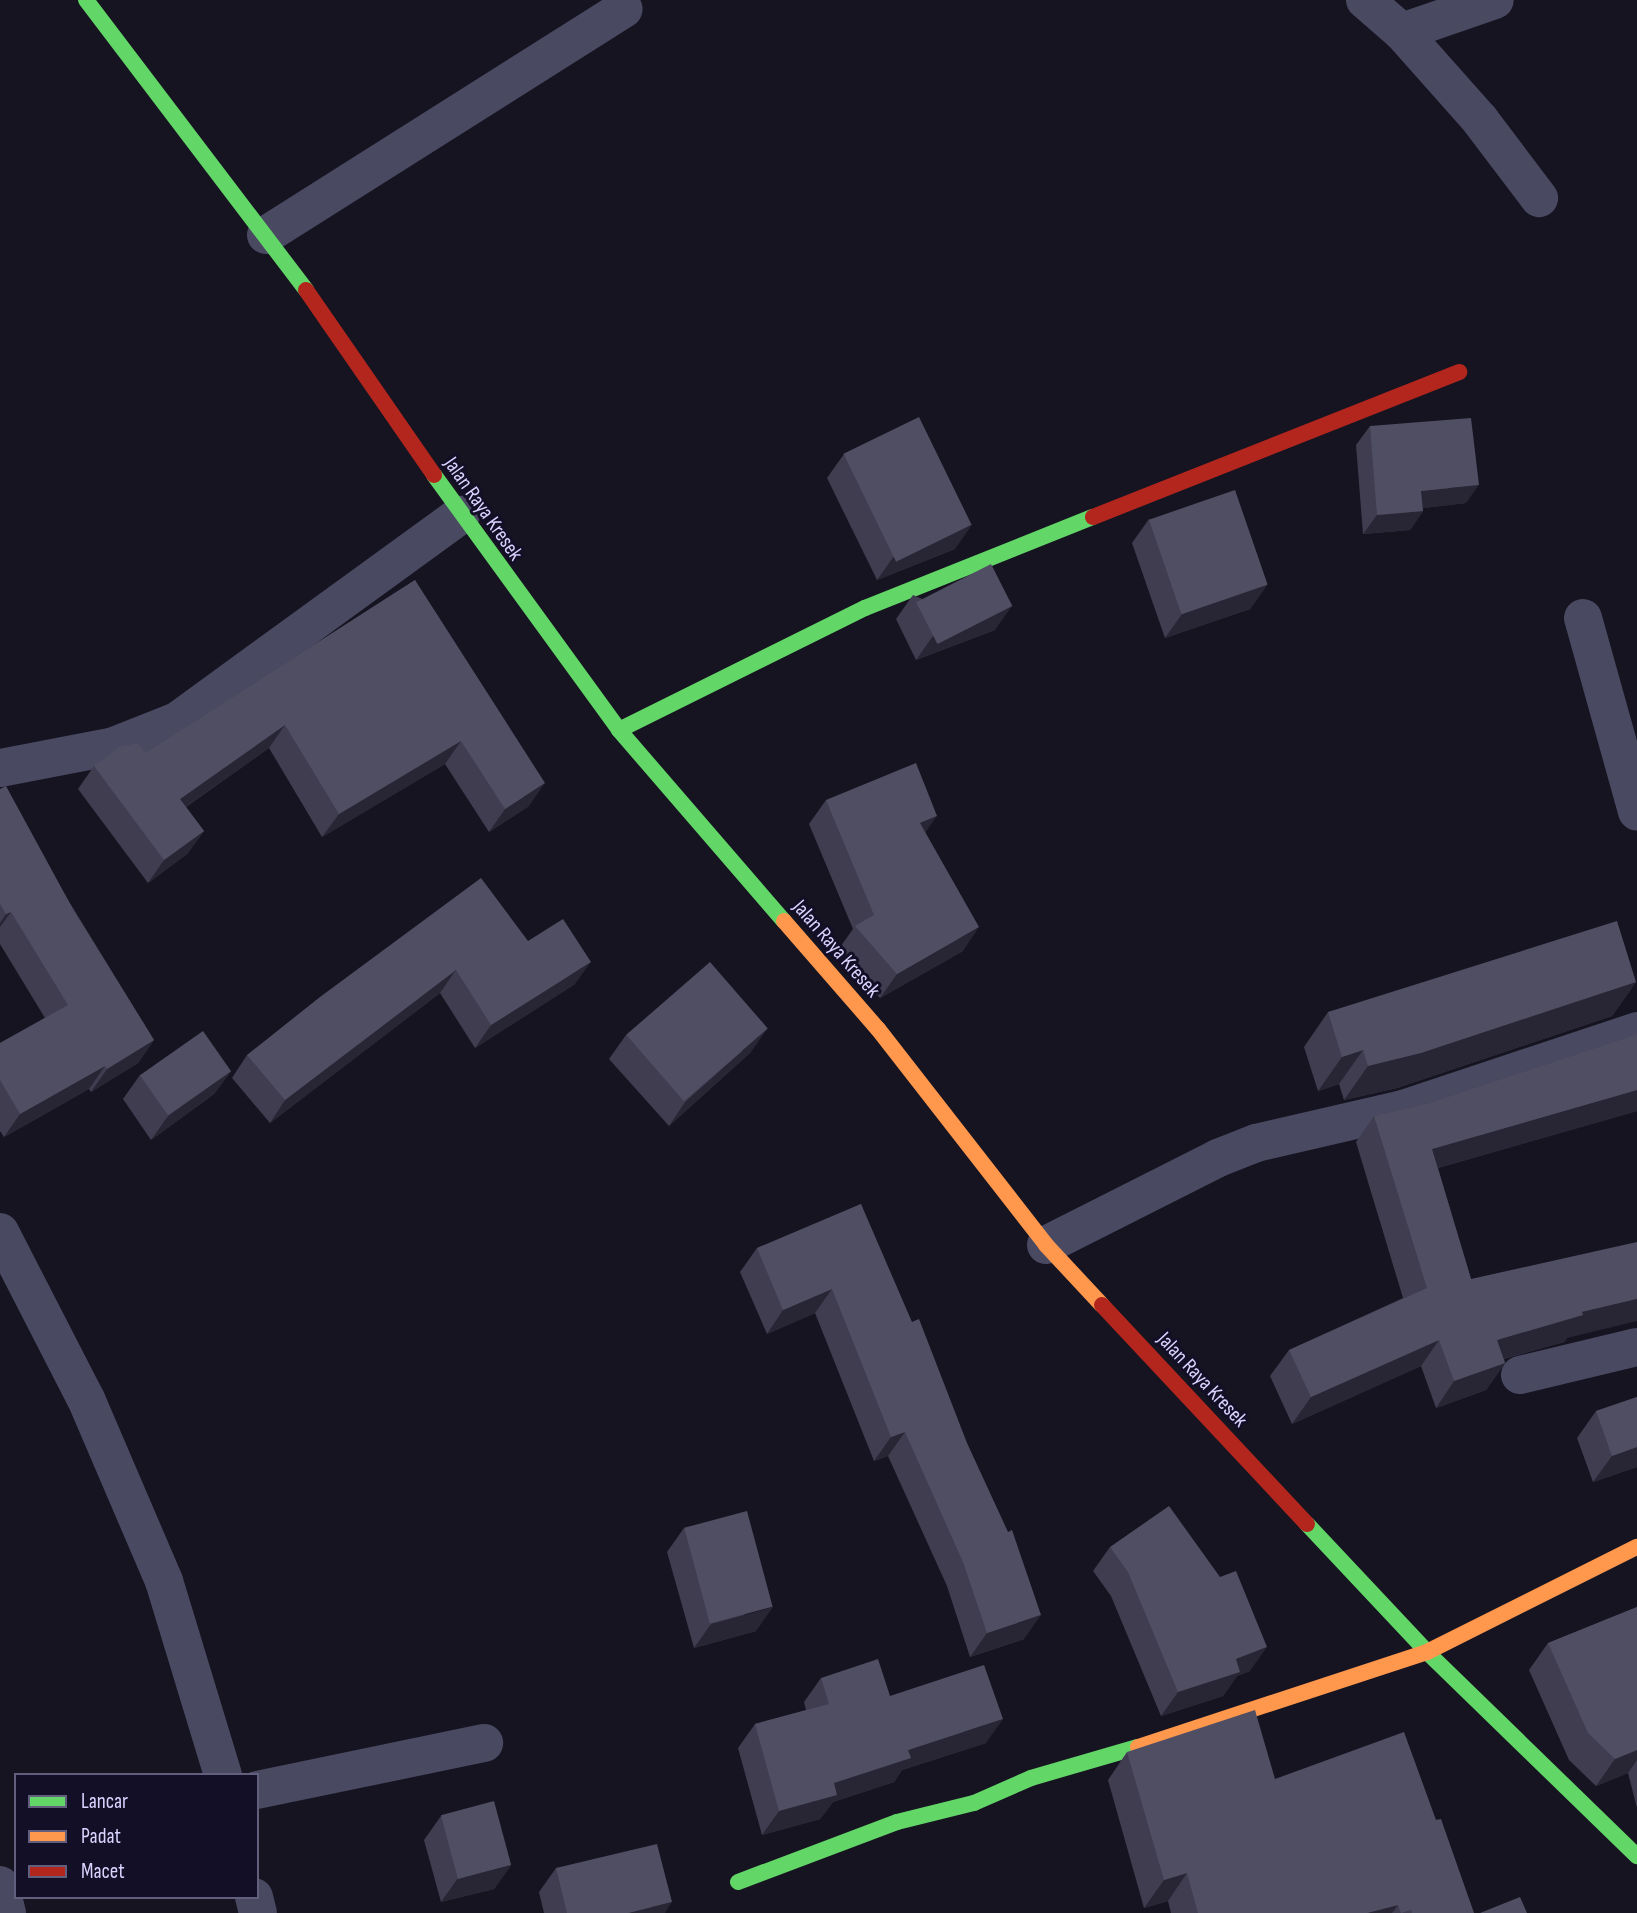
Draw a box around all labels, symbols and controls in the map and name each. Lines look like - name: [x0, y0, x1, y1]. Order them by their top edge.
- street label: Jalan Raya Kresek: [438, 452, 528, 566]
- street label: Jalan Raya Kresek: [787, 895, 885, 1003]
- street label: Jalan Raya Kresek: [1152, 1327, 1252, 1433]
- legend: [14, 1773, 259, 1899]
- text: Lancar: [81, 1789, 128, 1814]
- text: Padat: [81, 1824, 121, 1849]
- text: Macet: [81, 1859, 125, 1884]

